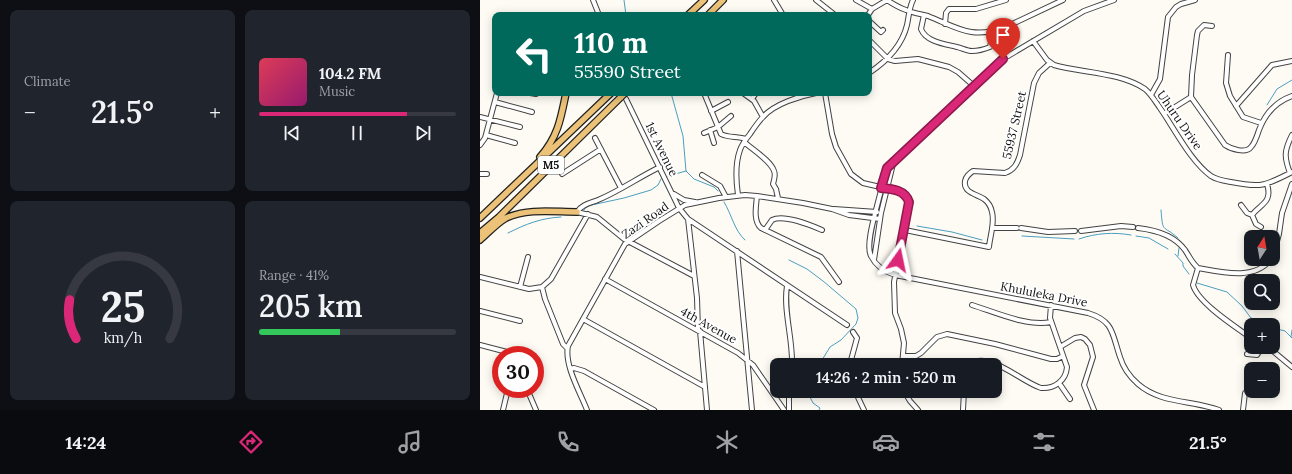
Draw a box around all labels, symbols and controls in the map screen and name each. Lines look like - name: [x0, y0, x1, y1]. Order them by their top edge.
- pin: [986, 18, 1020, 59]
- icon: arrive: [992, 24, 1014, 46]
- text: 110 m: [574, 25, 648, 61]
- icon: left: [508, 28, 560, 80]
- text: 55590 Street: [574, 60, 681, 83]
- text: 104.2 FM: [319, 64, 381, 83]
- text: Climate: [24, 73, 71, 90]
- text: Music: [319, 83, 355, 100]
- street label: Uhuru Drive: [1154, 87, 1206, 153]
- street label: 55937 Street: [999, 89, 1029, 160]
- text: 21.5°: [91, 93, 154, 131]
- text: −: [24, 98, 36, 126]
- text: +: [209, 98, 221, 126]
- street label: 1st Avenue: [642, 119, 682, 179]
- icon: previous: [281, 122, 303, 144]
- icon: pause: [346, 122, 368, 144]
- icon: next: [412, 122, 434, 144]
- road number: M5: [538, 156, 564, 174]
- street label: Zazi Road: [619, 198, 671, 242]
- north arrow: [1244, 230, 1280, 266]
- map controls: [1244, 230, 1280, 398]
- position arrow: [877, 239, 919, 281]
- text: Range · 41%: [259, 267, 329, 284]
- button: search: [1244, 274, 1280, 310]
- street label: Khululeka Drive: [999, 278, 1089, 310]
- text: 25: [100, 279, 145, 332]
- text: 205 km: [259, 287, 363, 325]
- street label: 4th Avenue: [678, 303, 740, 347]
- button: +: [1244, 318, 1280, 354]
- text: km/h: [103, 328, 142, 347]
- speed limit sign: 30: [492, 346, 544, 398]
- button: −: [1244, 362, 1280, 398]
- text: 14:26 · 2 min · 520 m: [816, 368, 956, 387]
- icon: directions: [237, 428, 265, 456]
- icon: music: [396, 428, 424, 456]
- icon: phone: [554, 428, 582, 456]
- icon: climate: [713, 428, 741, 456]
- icon: car: [872, 428, 900, 456]
- icon: filters: [1030, 428, 1058, 456]
- text: 14:24: [65, 431, 106, 454]
- text: 21.5°: [1189, 431, 1227, 454]

